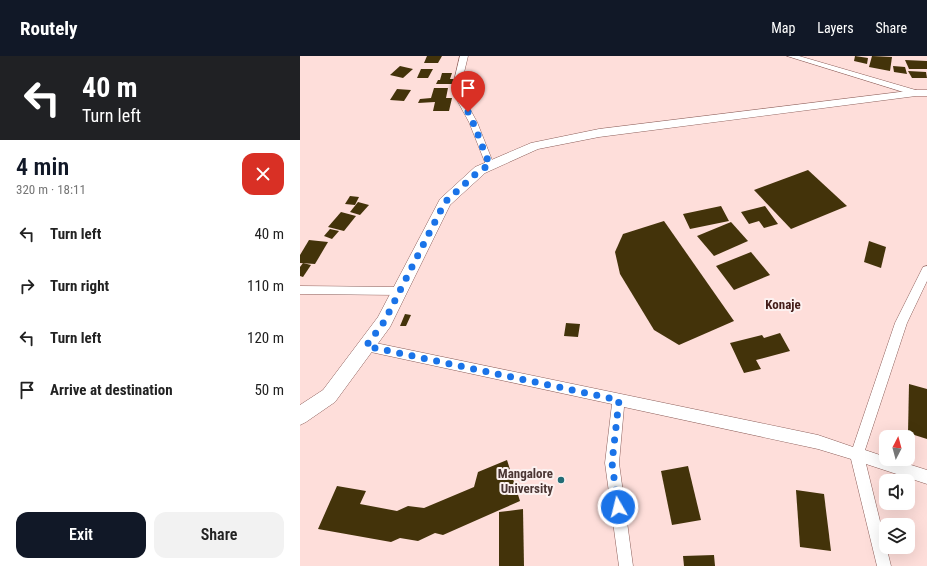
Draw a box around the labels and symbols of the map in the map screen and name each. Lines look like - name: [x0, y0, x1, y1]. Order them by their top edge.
- pin: [451, 71, 485, 112]
- district label: Konaje: [765, 297, 801, 312]
- north arrow: [879, 430, 915, 466]
- place label: Mangalore University: [498, 466, 553, 496]
- marker: Mangalore University: [556, 475, 566, 485]
- position arrow: [597, 486, 639, 528]

